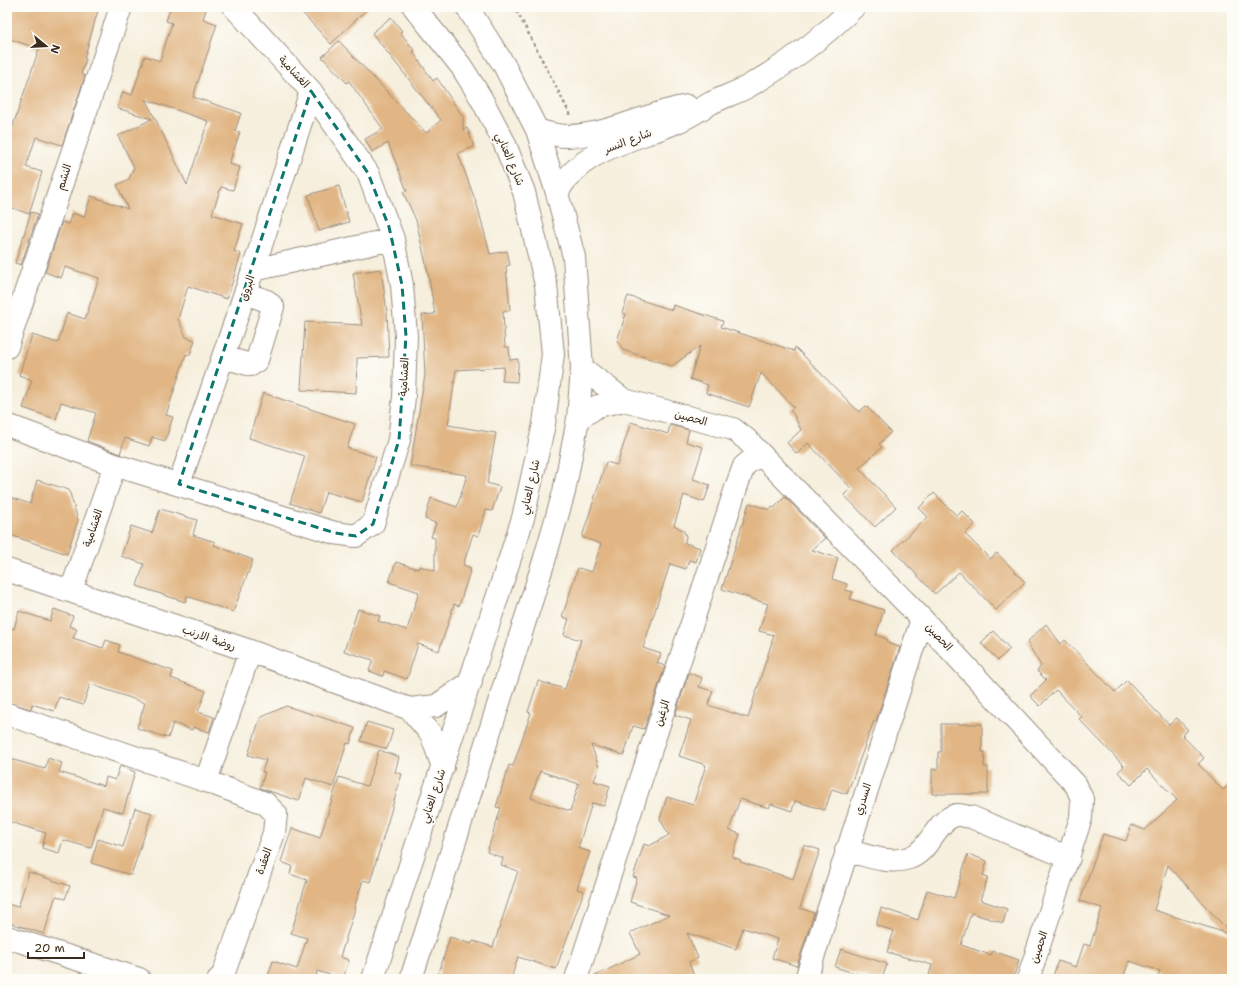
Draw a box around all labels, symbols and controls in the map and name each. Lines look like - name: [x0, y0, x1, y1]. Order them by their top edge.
- north arrow: [26, 26, 66, 66]
- text: N: [46, 42, 64, 56]
- street label: الغشامية: [275, 53, 313, 91]
- street label: شارع النسر: [601, 125, 654, 158]
- street label: شارع العنابي: [489, 130, 528, 189]
- street label: النشم: [53, 162, 76, 192]
- street label: البروق: [236, 273, 258, 303]
- street label: الغشامية: [395, 357, 413, 397]
- street label: الحصين: [673, 406, 709, 430]
- street label: شارع العنابي: [516, 458, 547, 517]
- street label: الغشامية: [80, 507, 106, 549]
- street label: الحصين: [922, 620, 956, 654]
- street label: روضة الارنب: [180, 622, 238, 654]
- street label: الزغين: [651, 698, 673, 728]
- street label: شارع العنابي: [417, 767, 452, 826]
- street label: السدري: [851, 781, 876, 817]
- street label: العقدة: [252, 845, 276, 877]
- street label: الحصين: [1026, 929, 1052, 965]
- scale bar: [28, 934, 84, 960]
- text: 20 m: [34, 940, 65, 956]

